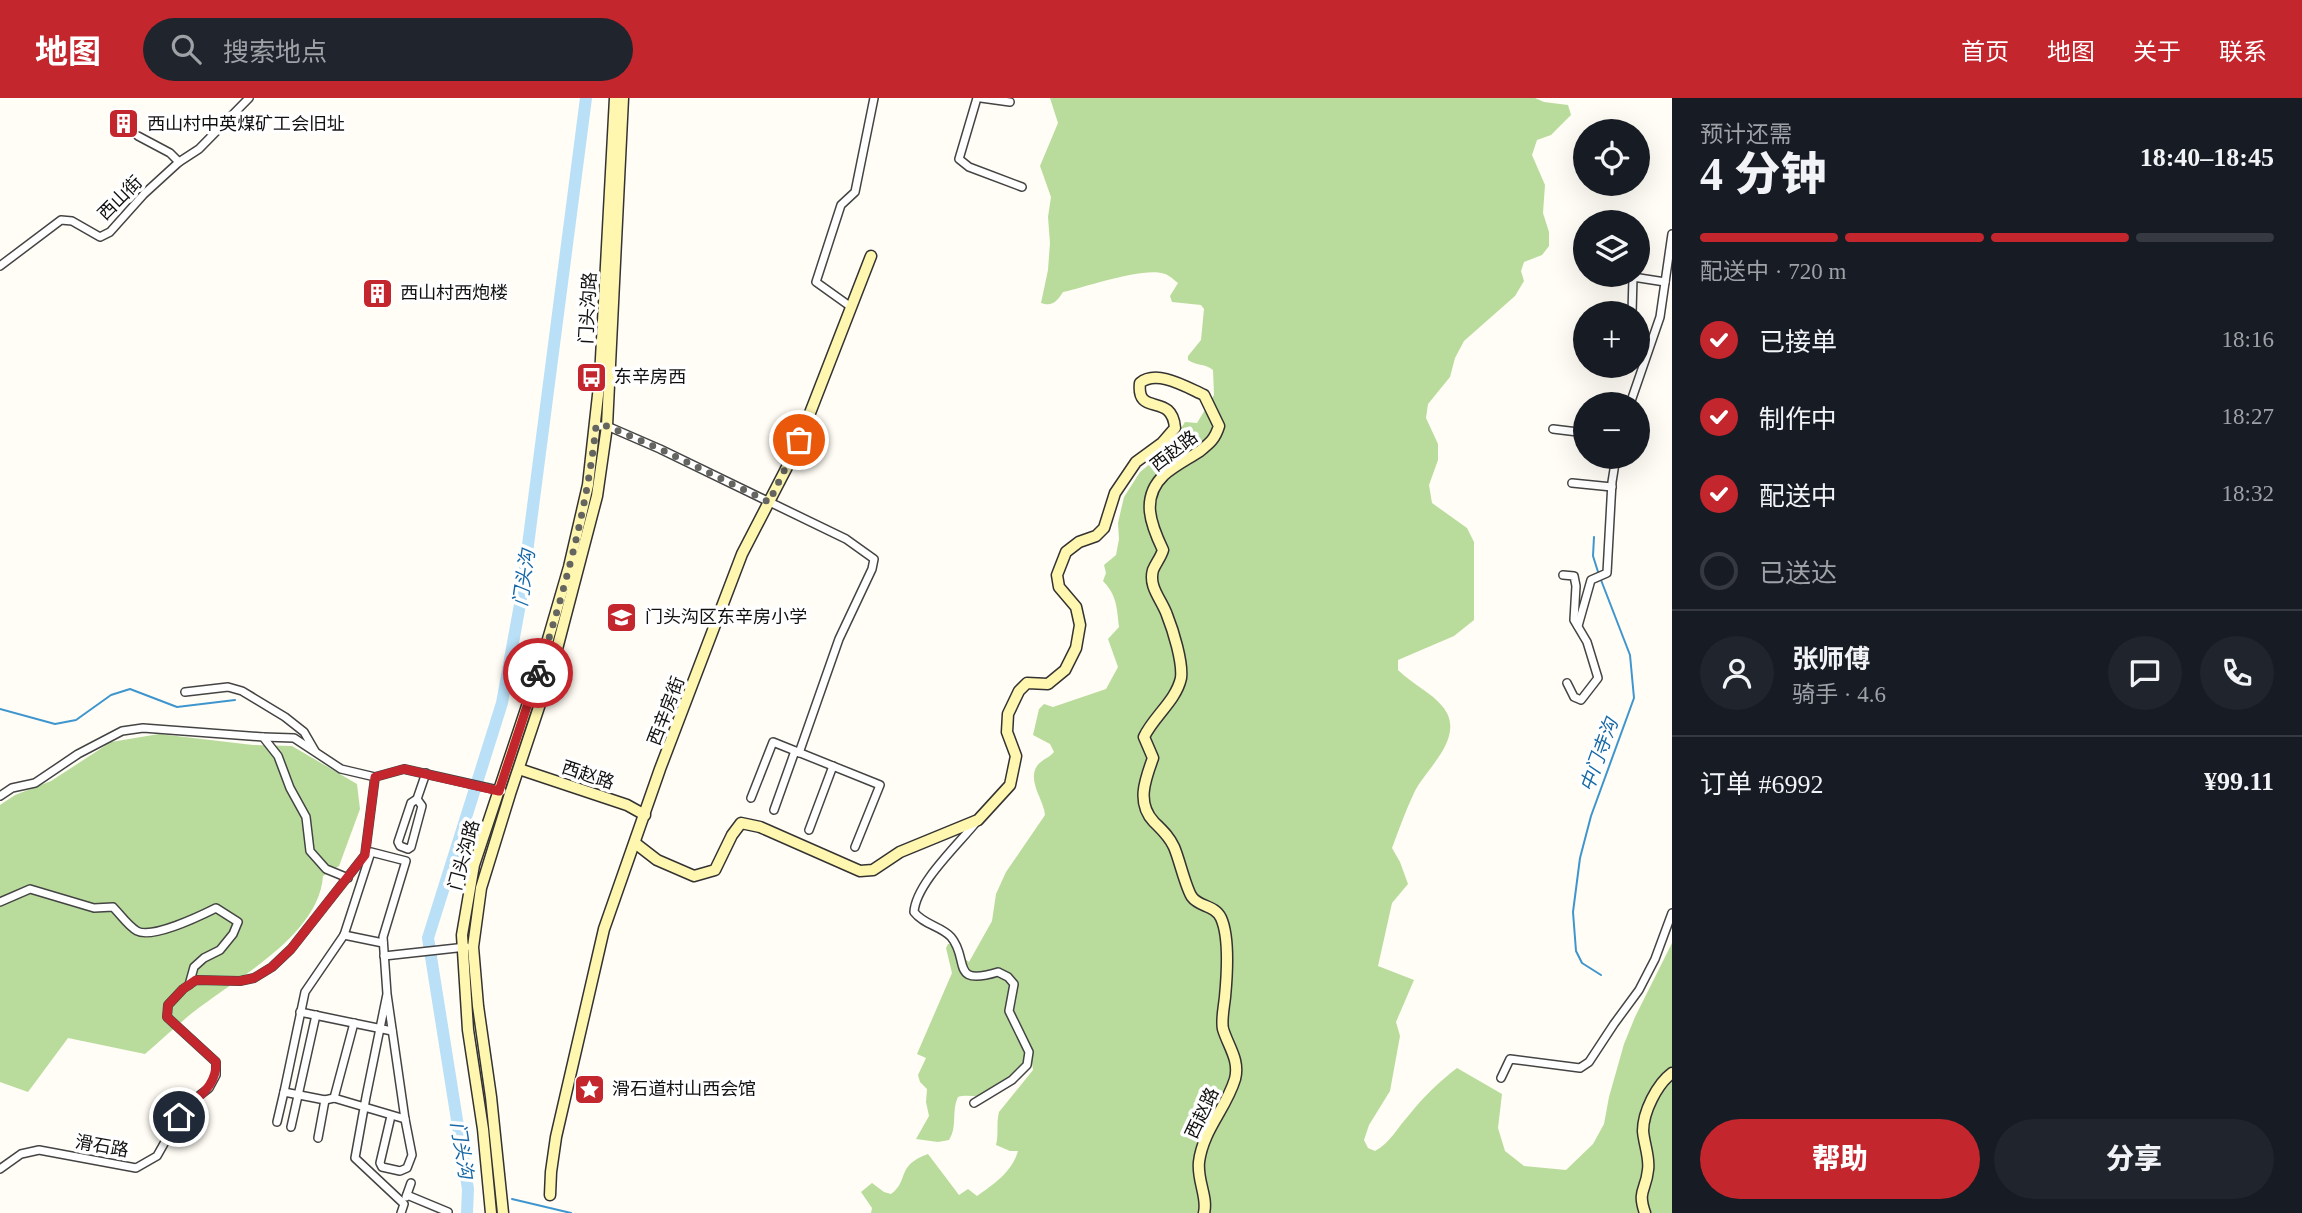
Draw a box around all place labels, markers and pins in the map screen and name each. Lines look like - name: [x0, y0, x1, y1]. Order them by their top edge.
- building icon: 西山村中英煤矿工会旧址: [107, 107, 141, 141]
- place label: 西山村中英煤矿工会旧址: [147, 114, 345, 134]
- building icon: 西山村西炮楼: [360, 276, 394, 310]
- place label: 西山村西炮楼: [400, 283, 508, 303]
- bus stop icon: 东辛房西: [574, 360, 608, 394]
- place label: 东辛房西: [614, 367, 686, 387]
- pin: [769, 410, 829, 470]
- school or university icon: 门头沟区东辛房小学: [605, 600, 639, 634]
- place label: 门头沟区东辛房小学: [645, 607, 807, 627]
- place icon: 滑石道村山西会馆: [572, 1072, 606, 1106]
- place label: 滑石道村山西会馆: [612, 1079, 756, 1099]
- pin: [149, 1087, 209, 1147]

